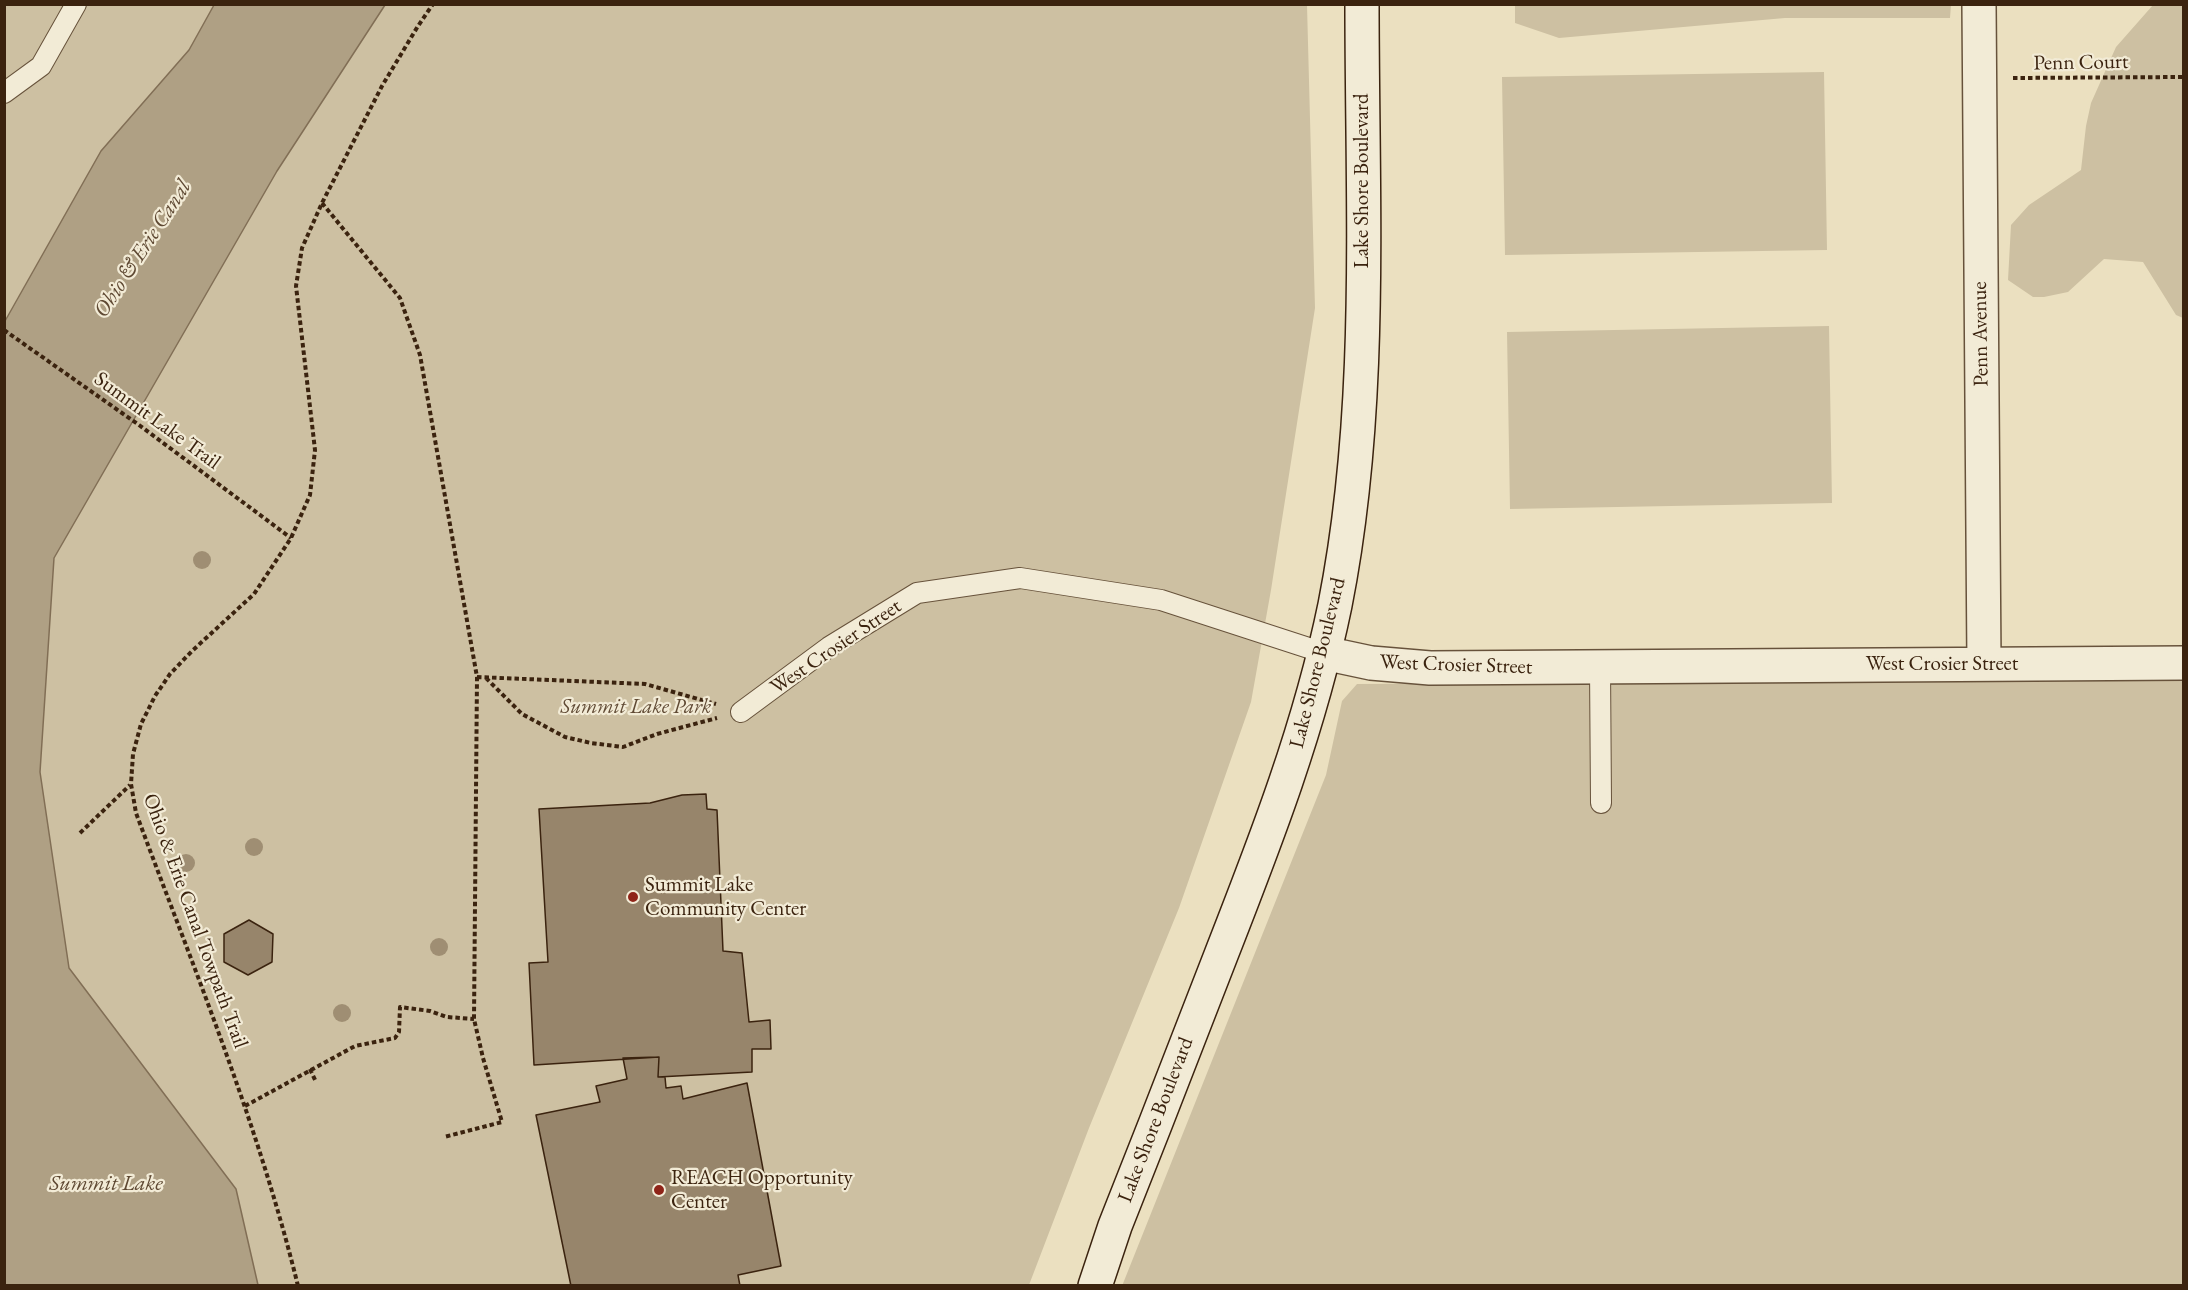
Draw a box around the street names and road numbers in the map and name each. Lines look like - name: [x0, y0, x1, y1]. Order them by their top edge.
- street label: Penn Court: [2033, 50, 2129, 76]
- street label: Lake Shore Boulevard: [1349, 93, 1375, 269]
- street label: Penn Avenue: [1967, 281, 1995, 387]
- street label: Summit Lake Trail: [89, 367, 225, 475]
- street label: Lake Shore Boulevard: [1285, 575, 1351, 751]
- street label: West Crosier Street: [766, 594, 906, 700]
- street label: West Crosier Street: [1379, 650, 1533, 680]
- street label: West Crosier Street: [1866, 651, 2018, 677]
- street label: Ohio & Erie Canal Towpath Trail: [137, 790, 253, 1052]
- street label: Lake Shore Boulevard: [1113, 1034, 1199, 1206]

